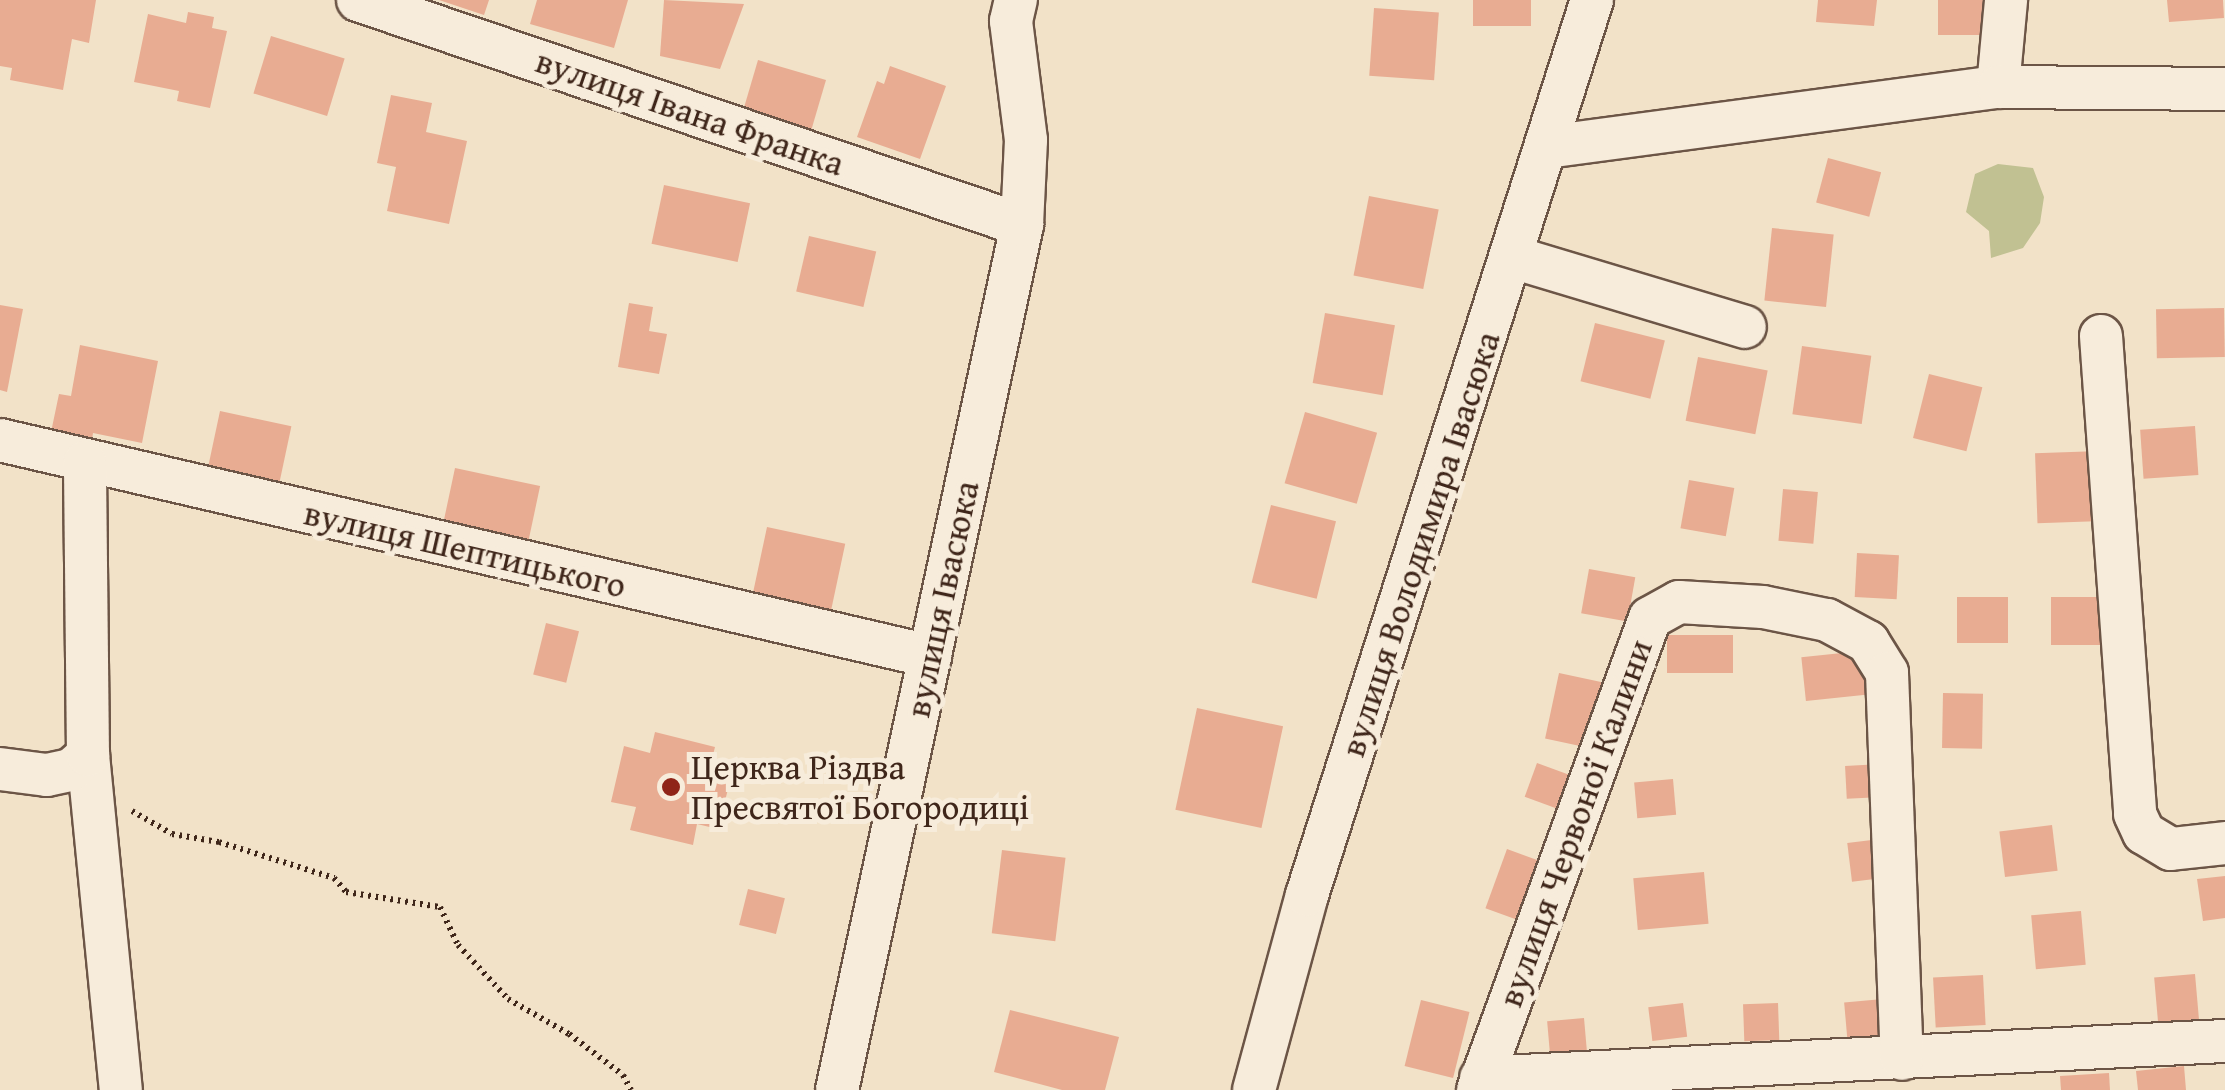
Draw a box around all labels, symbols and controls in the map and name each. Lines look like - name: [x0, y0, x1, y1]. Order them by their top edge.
- street label: вулиця Івана Франка: [530, 40, 850, 184]
- street label: вулиця Володимира Івасюка: [1331, 326, 1509, 762]
- street label: вулиця Івасюка: [896, 477, 988, 721]
- street label: вулиця Шептицького: [300, 492, 630, 606]
- street label: вулиця Червоної Калини: [1489, 634, 1661, 1012]
- place label: Церква Різдва Пресвятої Богородиці: [691, 746, 1029, 828]
- marker: Церква Різдва Пресвятої Богородиці: [660, 776, 682, 798]

